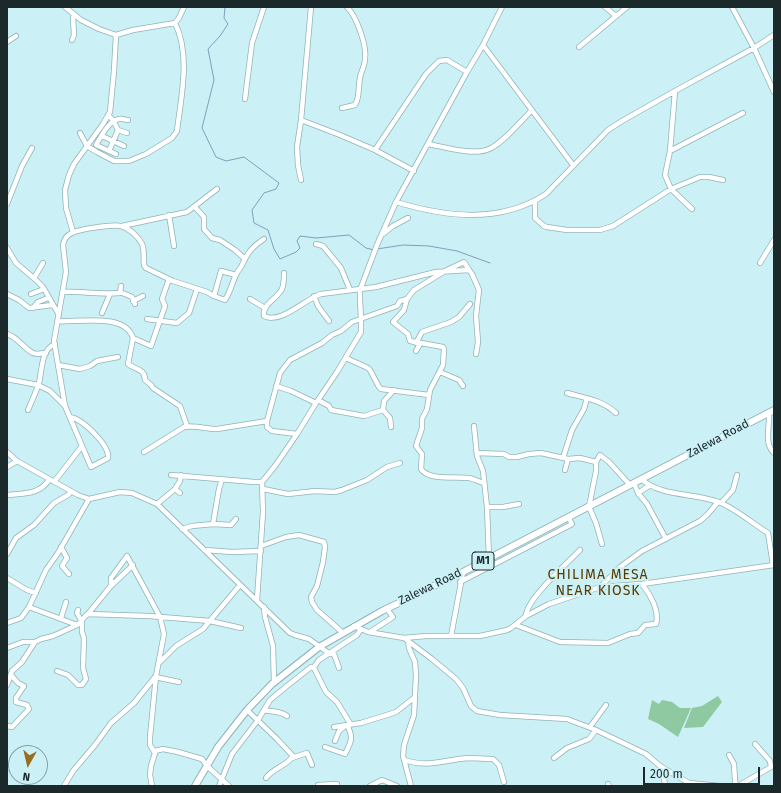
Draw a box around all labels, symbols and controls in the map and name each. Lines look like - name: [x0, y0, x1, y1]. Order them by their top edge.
- street label: Zalewa Road: [684, 417, 752, 461]
- road number: M1: [472, 552, 494, 570]
- street label: Zalewa Road: [396, 566, 464, 608]
- district label: CHILIMA MESA NEAR KIOSK: [547, 567, 649, 600]
- north arrow: [8, 745, 48, 785]
- scale bar: [645, 759, 762, 785]
- text: 200 m: [650, 767, 683, 781]
- text: N: [22, 769, 31, 783]

